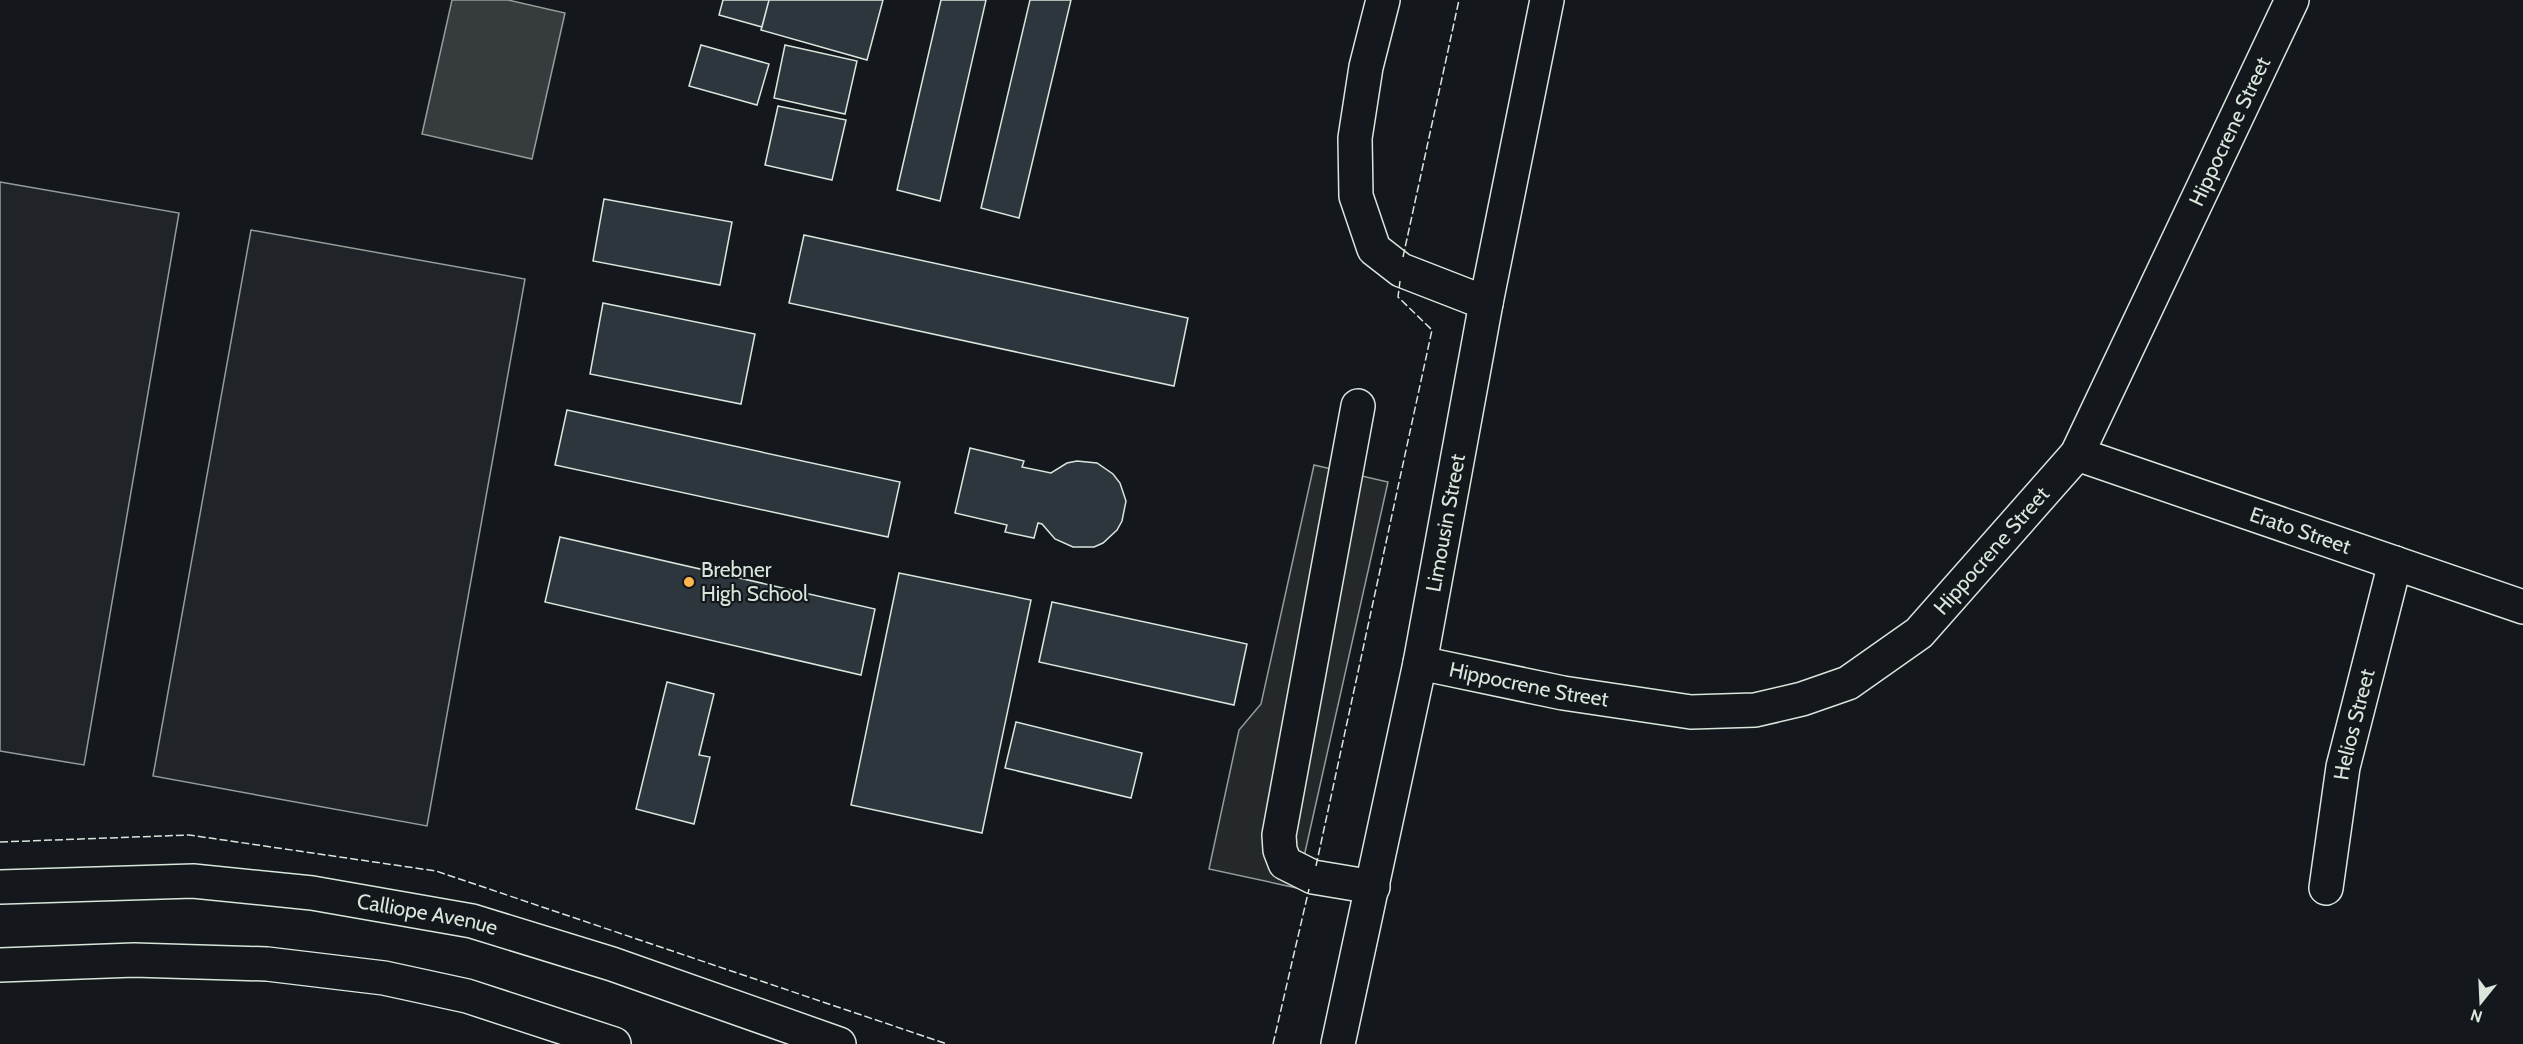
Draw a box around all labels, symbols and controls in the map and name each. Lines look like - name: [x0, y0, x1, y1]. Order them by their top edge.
- street label: Hippocrene Street: [2183, 53, 2275, 210]
- street label: Limousin Street: [1420, 452, 1470, 594]
- street label: Hippocrene Street: [1928, 481, 2054, 619]
- street label: Erato Street: [2247, 501, 2354, 559]
- place label: Brebner High School: [701, 557, 808, 606]
- marker: Brebner High School: [682, 575, 696, 589]
- street label: Hippocrene Street: [1447, 656, 1610, 712]
- street label: Helios Street: [2328, 666, 2379, 782]
- street label: Calliope Avenue: [355, 888, 501, 940]
- north arrow: [2451, 972, 2511, 1032]
- text: N: [2468, 1005, 2485, 1027]

